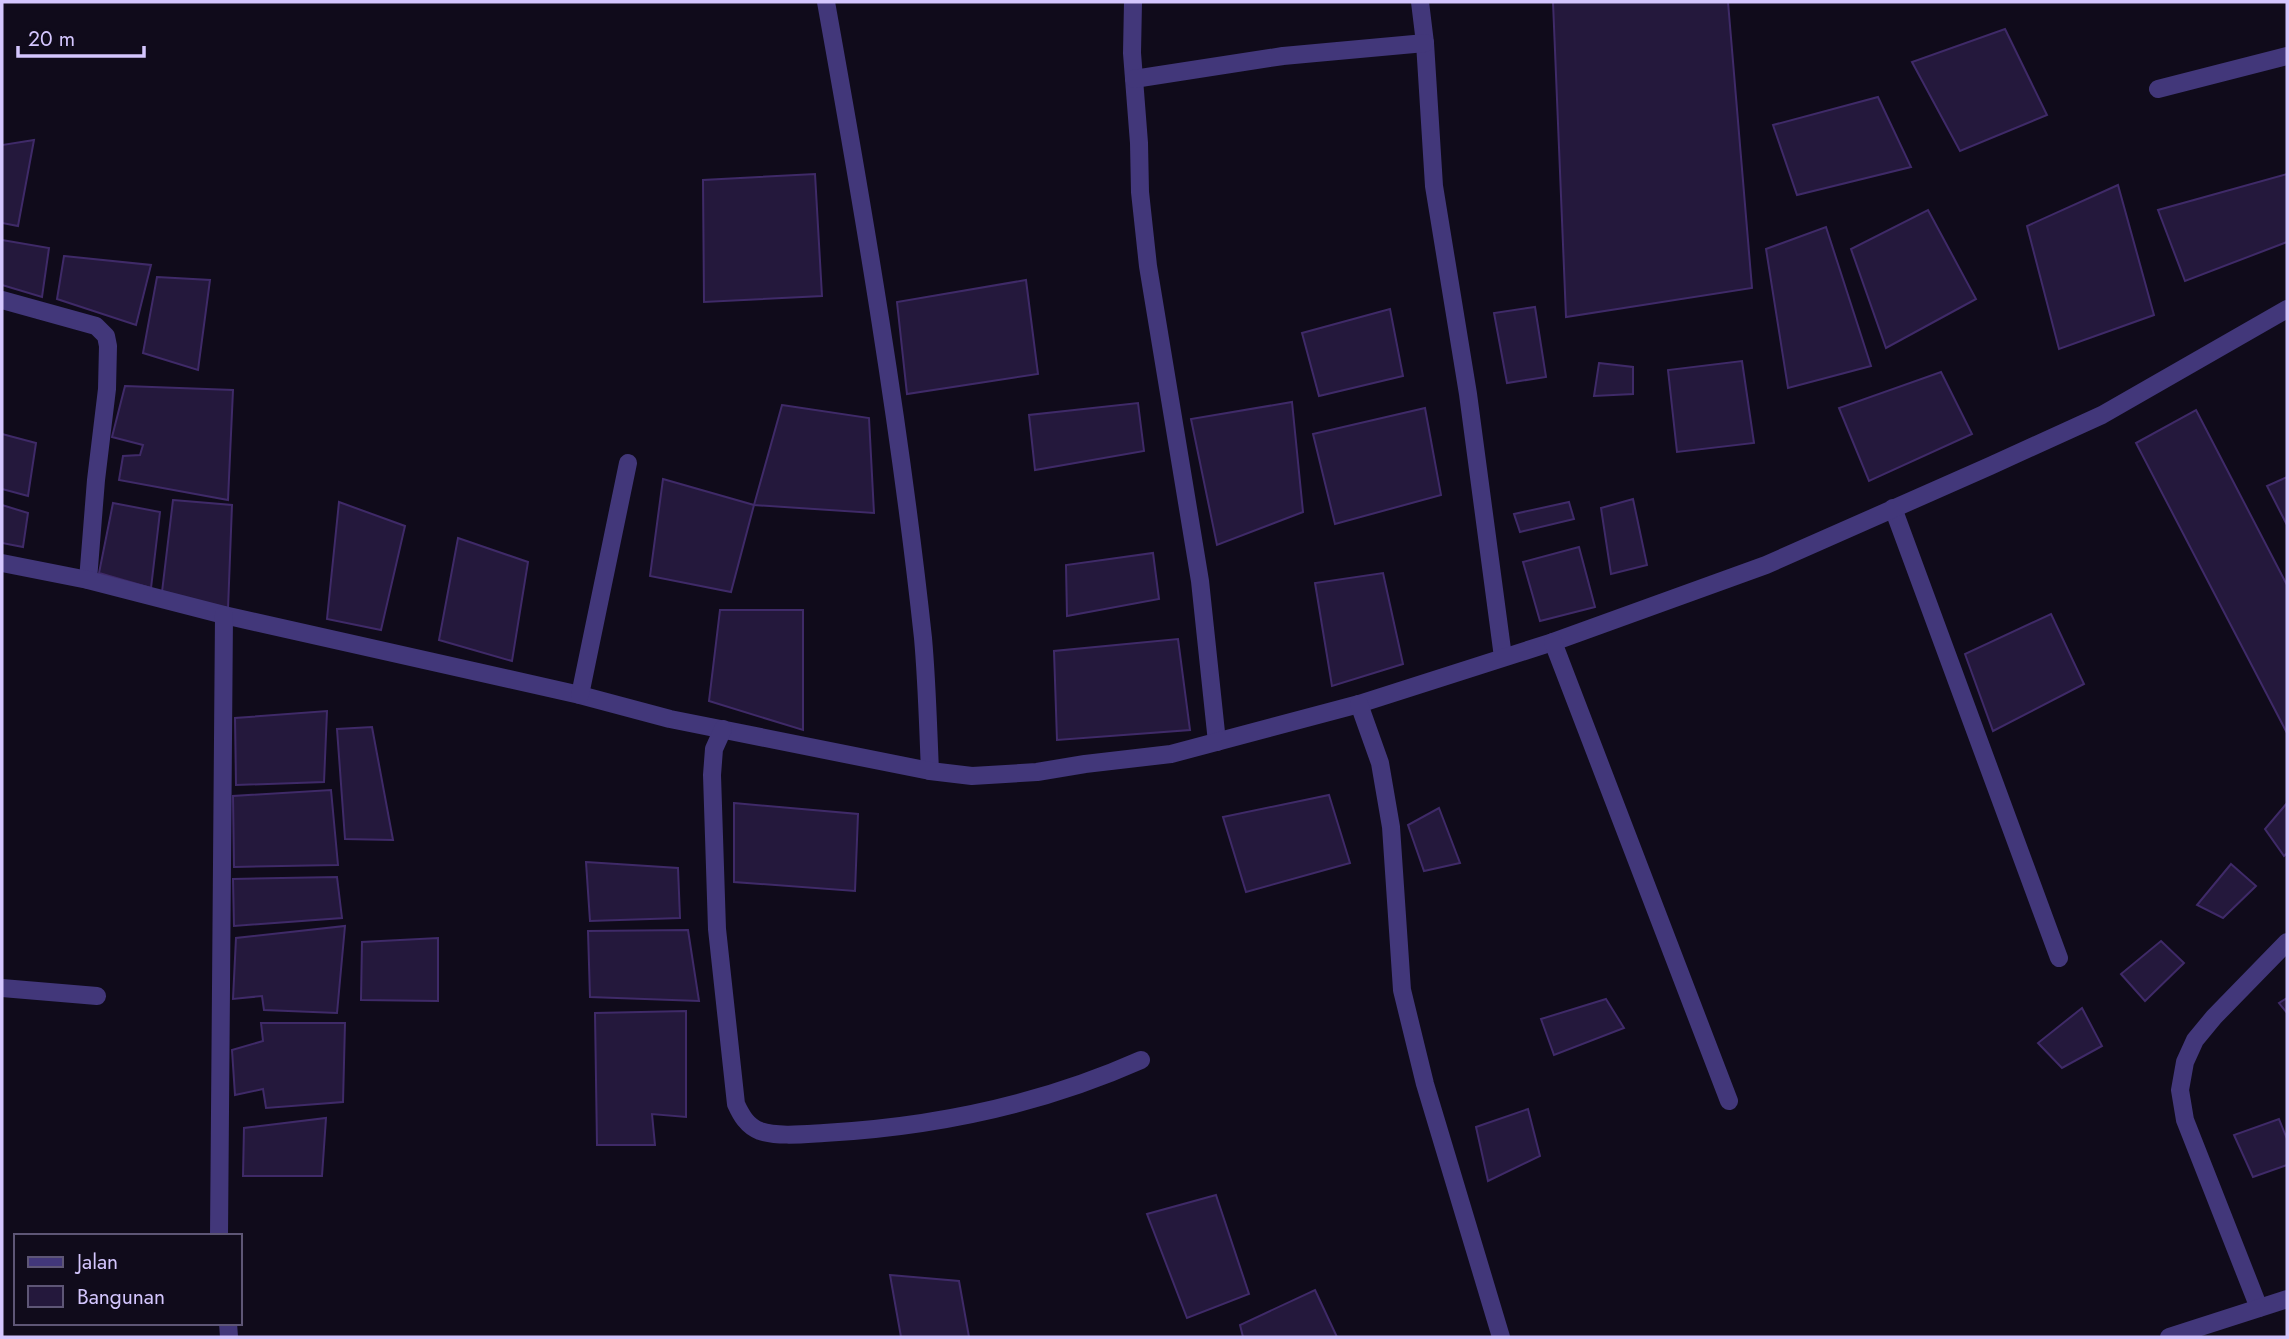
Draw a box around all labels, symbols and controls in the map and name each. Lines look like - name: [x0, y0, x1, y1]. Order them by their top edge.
- scale bar: [18, 14, 144, 58]
- text: 20 m: [28, 24, 75, 54]
- legend: [14, 1234, 242, 1325]
- text: Jalan: [74, 1247, 118, 1277]
- text: Bangunan: [77, 1282, 165, 1312]

